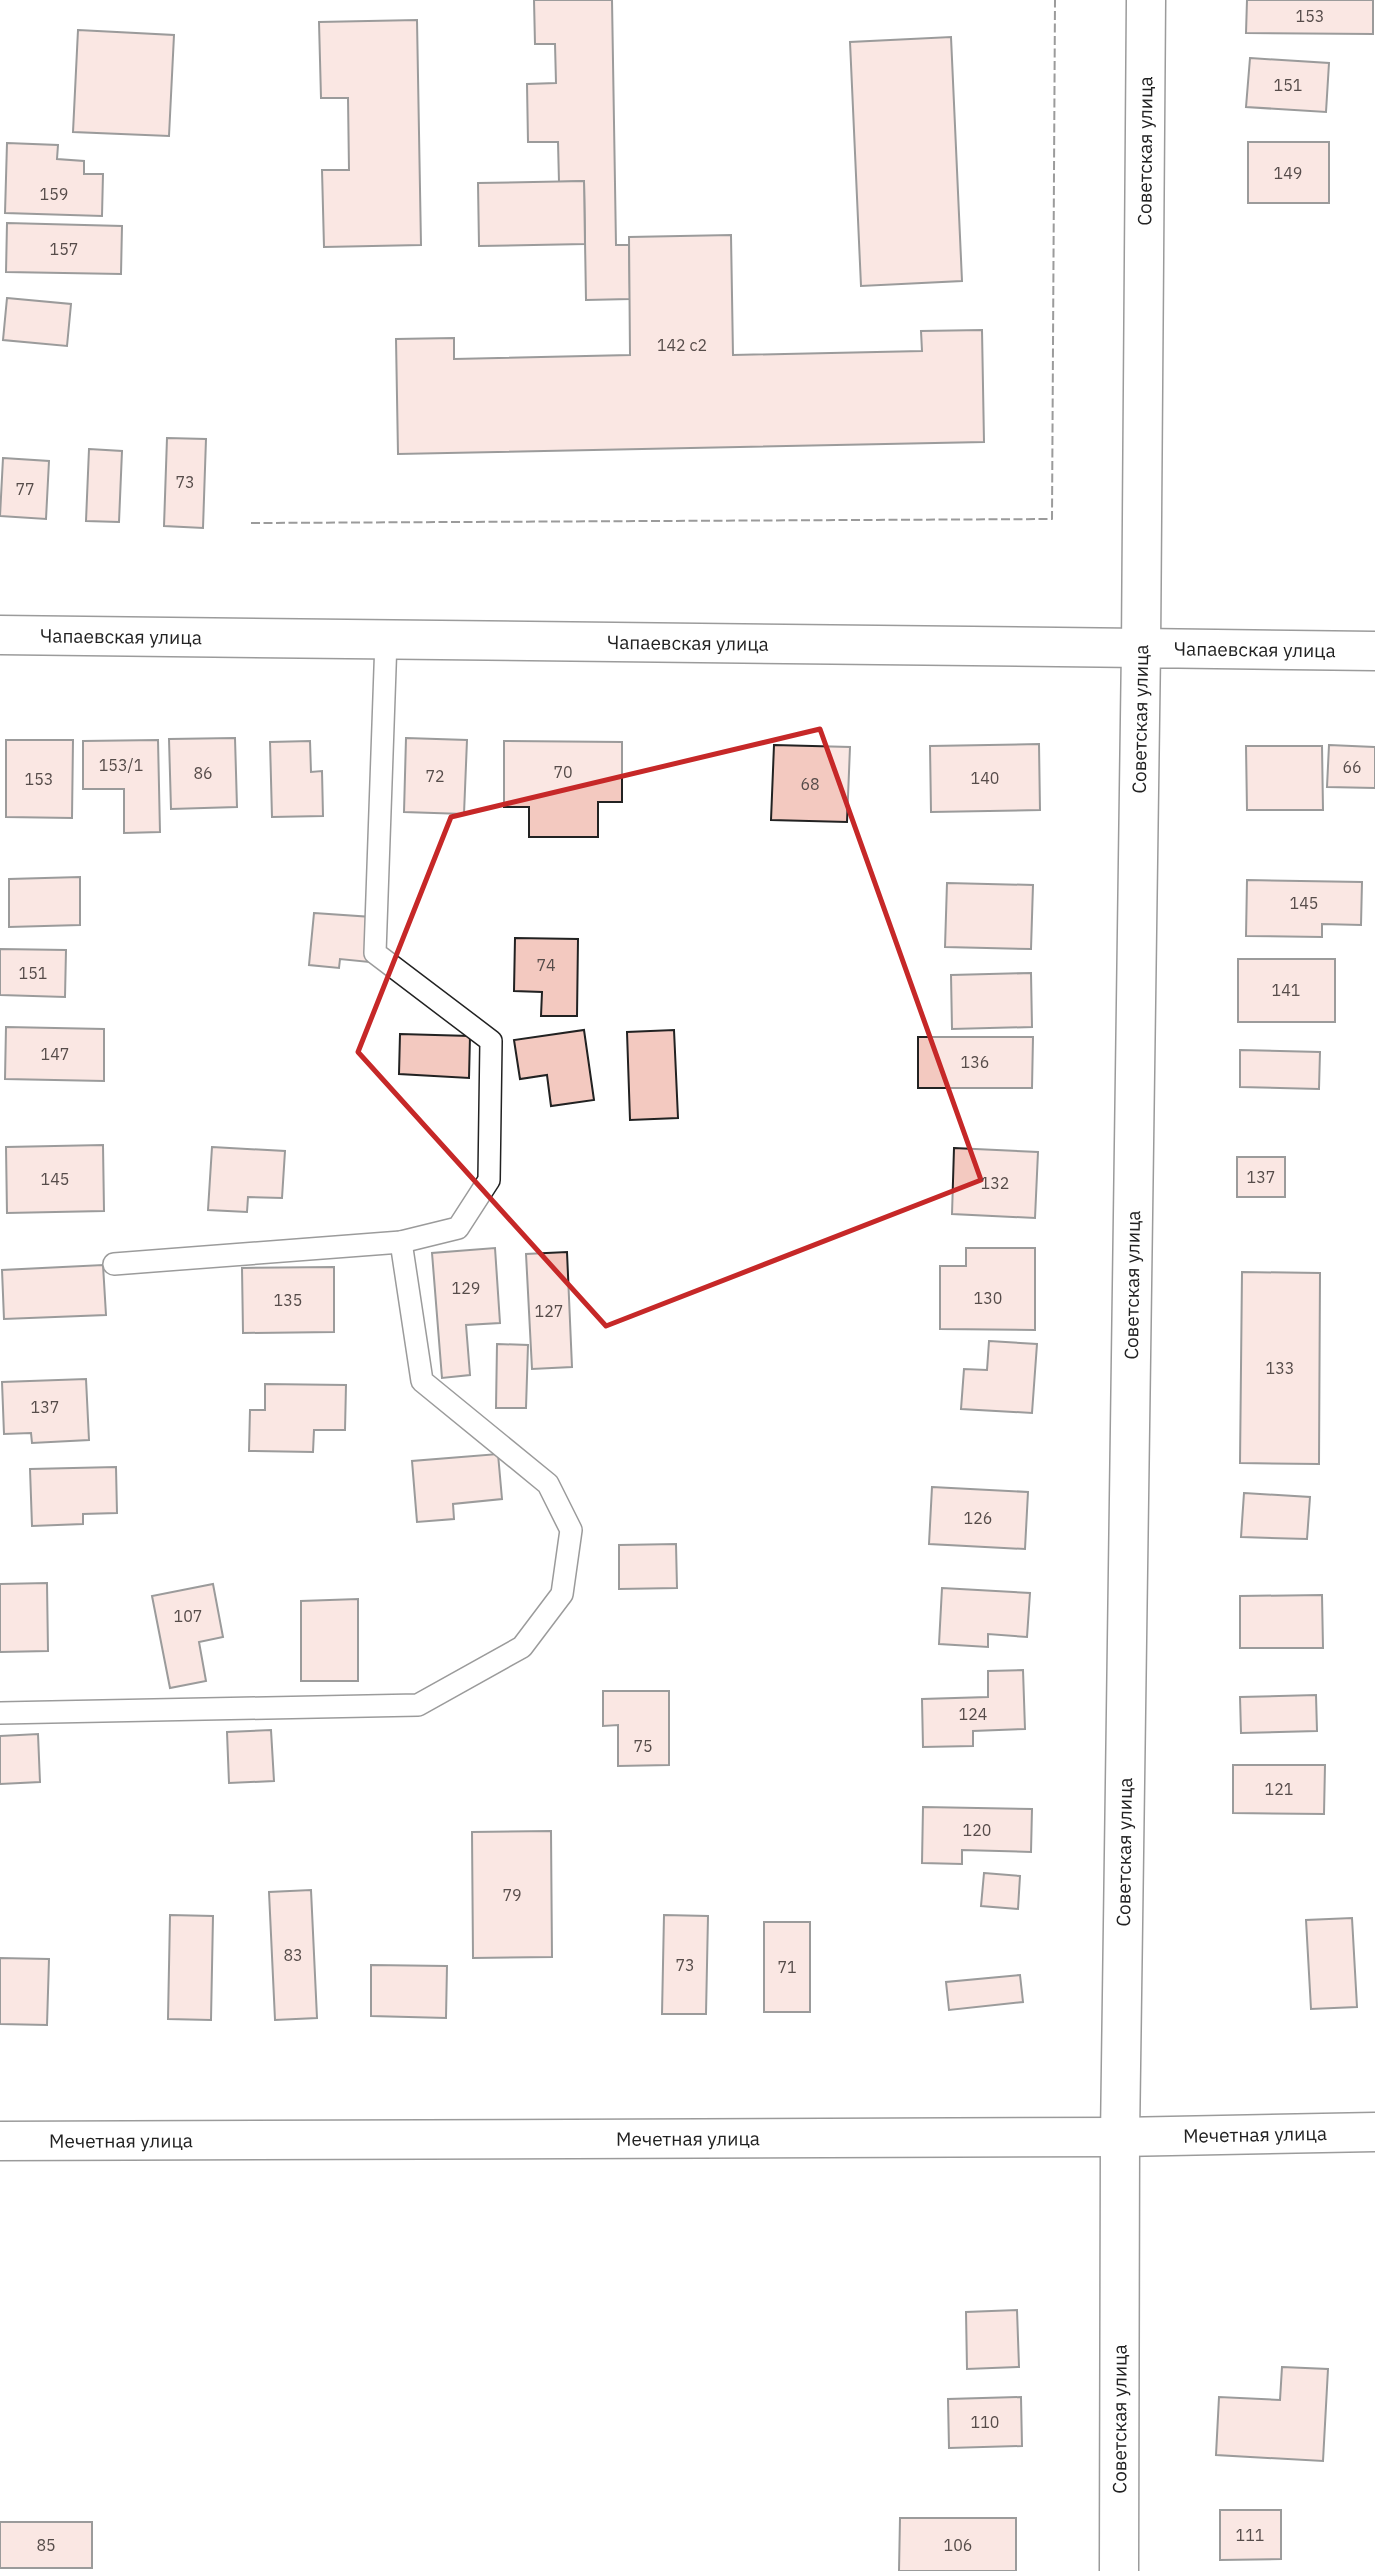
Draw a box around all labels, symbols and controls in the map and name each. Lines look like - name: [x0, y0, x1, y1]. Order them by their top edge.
- house number: 153: [1296, 6, 1324, 26]
- house number: 151: [1274, 75, 1302, 95]
- street label: Советская улица: [1132, 76, 1157, 226]
- house number: 149: [1274, 163, 1302, 183]
- house number: 159: [40, 184, 68, 204]
- house number: 157: [50, 239, 78, 259]
- house number: 142 с2: [657, 335, 707, 355]
- house number: 73: [175, 472, 195, 492]
- house number: 77: [15, 479, 35, 499]
- street label: Чапаевская улица: [40, 623, 202, 649]
- street label: Чапаевская улица: [607, 630, 769, 656]
- street label: Чапаевская улица: [1174, 636, 1336, 662]
- street label: Советская улица: [1127, 644, 1153, 794]
- house number: 153/1: [99, 755, 143, 775]
- house number: 66: [1342, 757, 1362, 777]
- house number: 70: [553, 762, 573, 782]
- house number: 86: [193, 763, 213, 783]
- house number: 72: [425, 766, 445, 786]
- house number: 140: [971, 768, 999, 788]
- house number: 153: [25, 769, 53, 789]
- house number: 68: [800, 774, 820, 794]
- house number: 145: [1290, 893, 1318, 913]
- house number: 74: [536, 955, 556, 975]
- house number: 151: [19, 963, 47, 983]
- house number: 141: [1272, 980, 1300, 1000]
- house number: 147: [41, 1044, 69, 1064]
- house number: 136: [961, 1052, 989, 1072]
- house number: 137: [1247, 1167, 1275, 1187]
- house number: 145: [41, 1169, 69, 1189]
- house number: 132: [981, 1173, 1009, 1193]
- street label: Советская улица: [1119, 1210, 1145, 1360]
- house number: 129: [452, 1278, 480, 1298]
- house number: 130: [974, 1288, 1002, 1308]
- house number: 135: [274, 1290, 302, 1310]
- house number: 127: [535, 1301, 563, 1321]
- house number: 133: [1266, 1358, 1294, 1378]
- house number: 137: [31, 1397, 59, 1417]
- house number: 126: [964, 1508, 992, 1528]
- house number: 107: [174, 1606, 202, 1626]
- house number: 124: [959, 1704, 987, 1724]
- house number: 75: [633, 1736, 653, 1756]
- street label: Советская улица: [1111, 1777, 1137, 1927]
- house number: 121: [1265, 1779, 1293, 1799]
- house number: 120: [963, 1820, 991, 1840]
- house number: 79: [502, 1885, 522, 1905]
- house number: 83: [283, 1945, 303, 1965]
- house number: 73: [675, 1955, 695, 1975]
- house number: 71: [777, 1957, 797, 1977]
- street label: Мечетная улица: [1183, 2121, 1327, 2148]
- street label: Мечетная улица: [616, 2126, 760, 2151]
- street label: Мечетная улица: [49, 2128, 193, 2153]
- street label: Советская улица: [1107, 2344, 1132, 2494]
- house number: 110: [971, 2412, 999, 2432]
- house number: 111: [1236, 2525, 1264, 2545]
- house number: 85: [36, 2535, 56, 2555]
- house number: 106: [944, 2535, 972, 2555]

